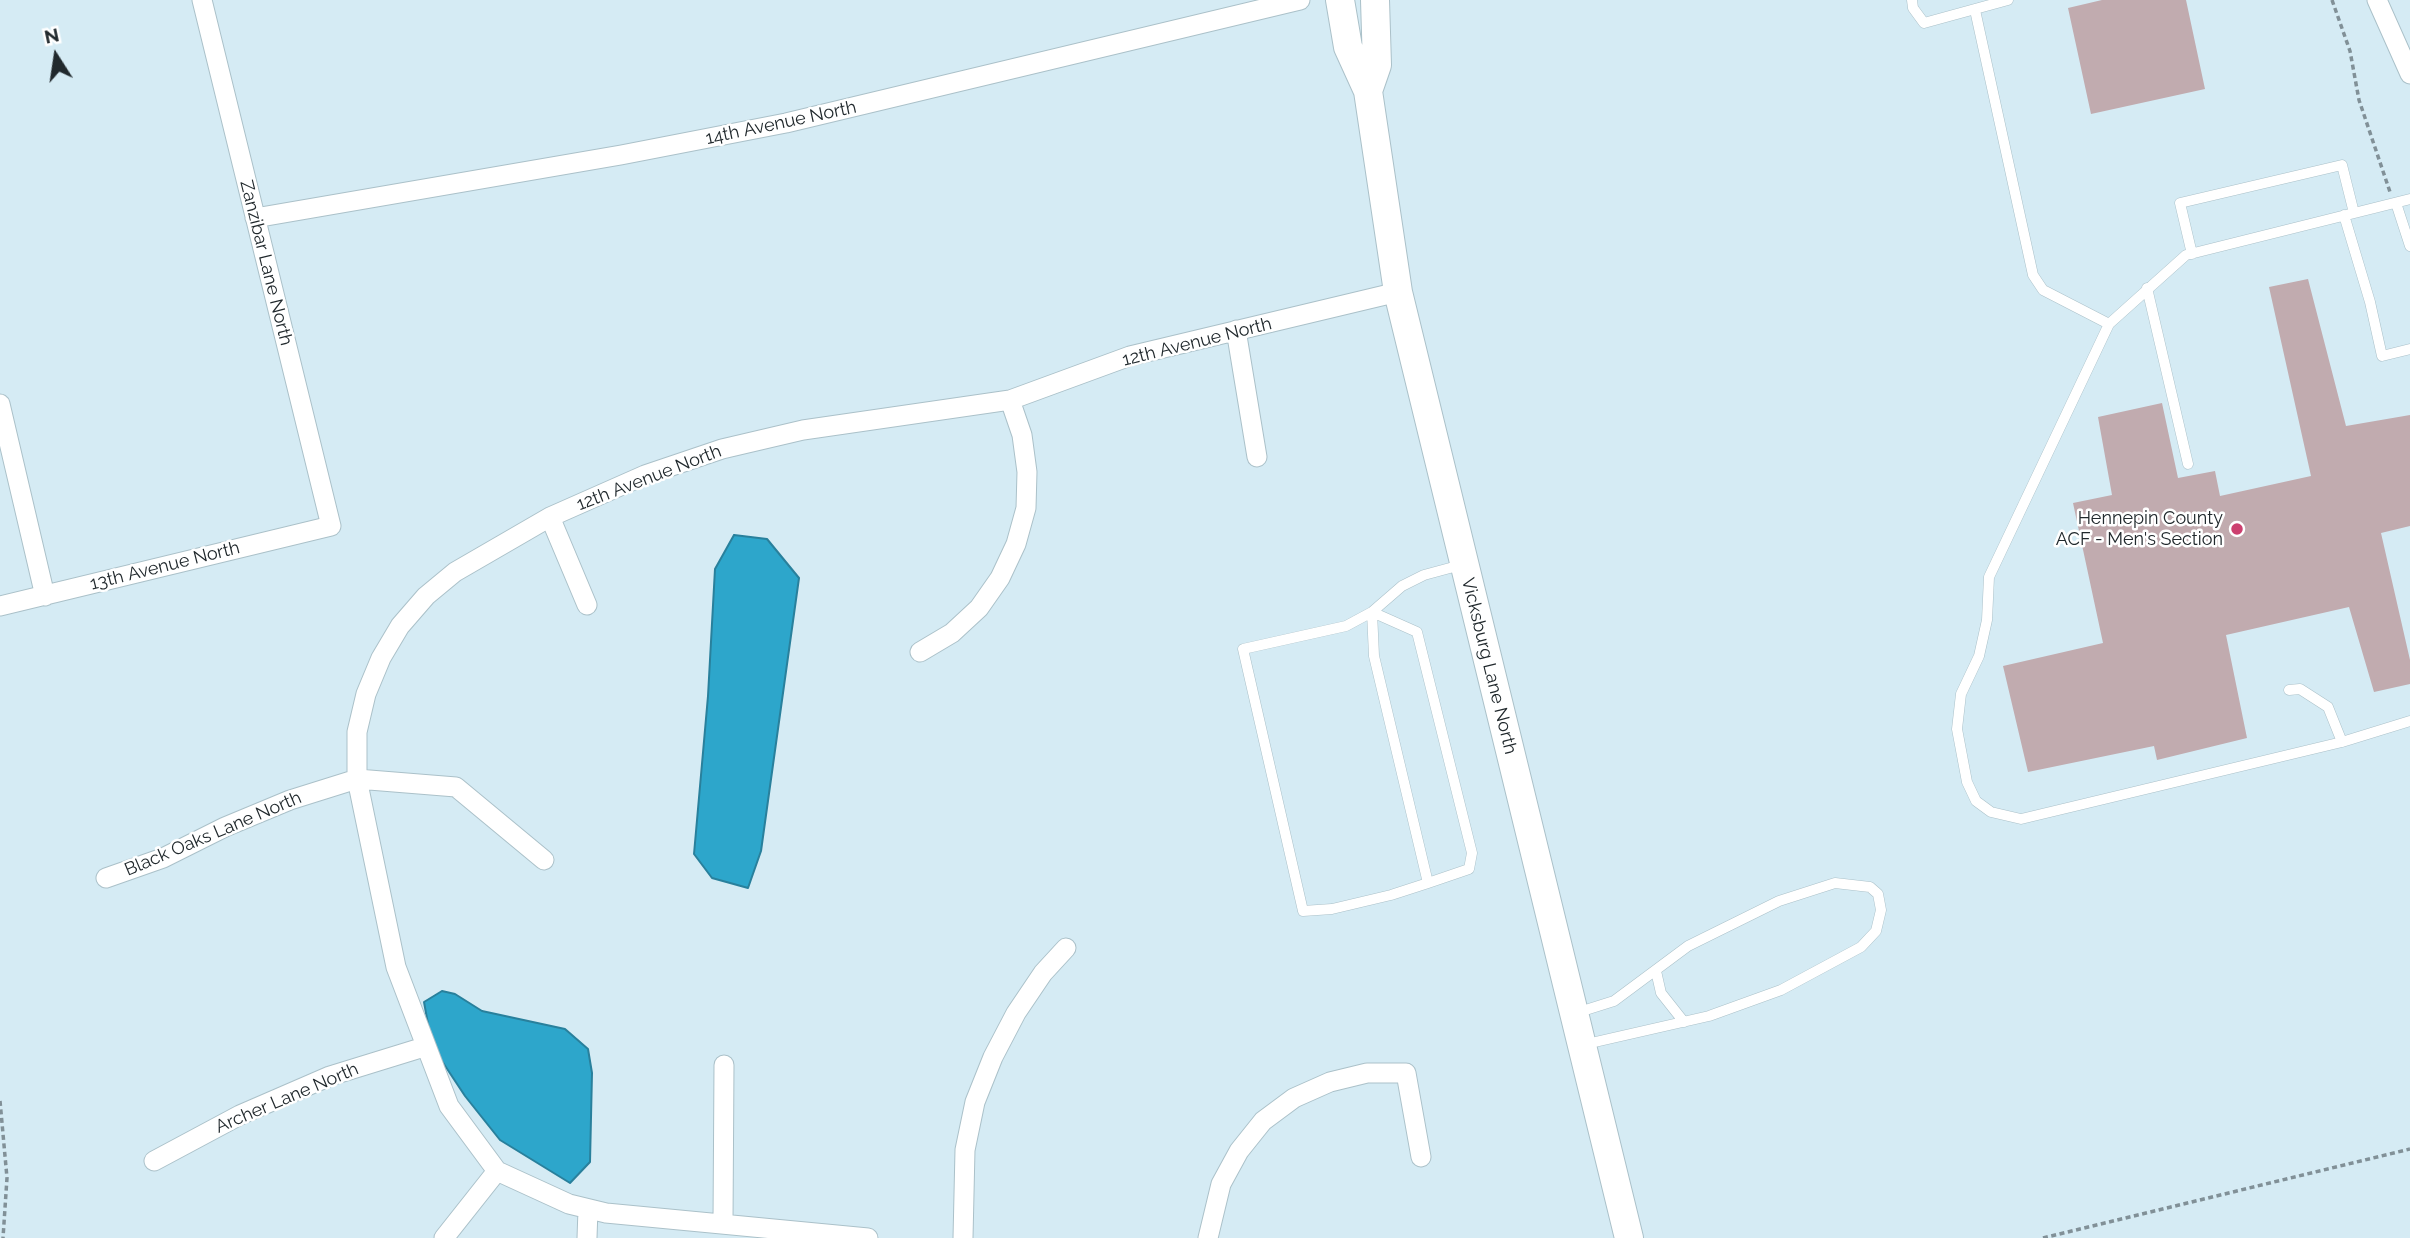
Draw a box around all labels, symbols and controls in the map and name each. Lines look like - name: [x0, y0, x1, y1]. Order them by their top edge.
- north arrow: [21, 21, 91, 91]
- text: N: [42, 23, 61, 48]
- street label: 14th Avenue North: [704, 96, 858, 150]
- street label: Zanzibar Lane North: [235, 178, 297, 348]
- street label: 12th Avenue North: [1120, 313, 1274, 371]
- street label: 12th Avenue North: [574, 440, 724, 516]
- place label: Hennepin County ACF - Men's Section: [2056, 508, 2223, 550]
- marker: Hennepin County ACF - Men's Section: [2229, 521, 2245, 537]
- street label: 13th Avenue North: [88, 537, 242, 595]
- street label: Vicksburg Lane North: [1457, 576, 1521, 756]
- street label: Black Oaks Lane North: [121, 787, 305, 881]
- street label: Archer Lane North: [212, 1058, 362, 1138]

